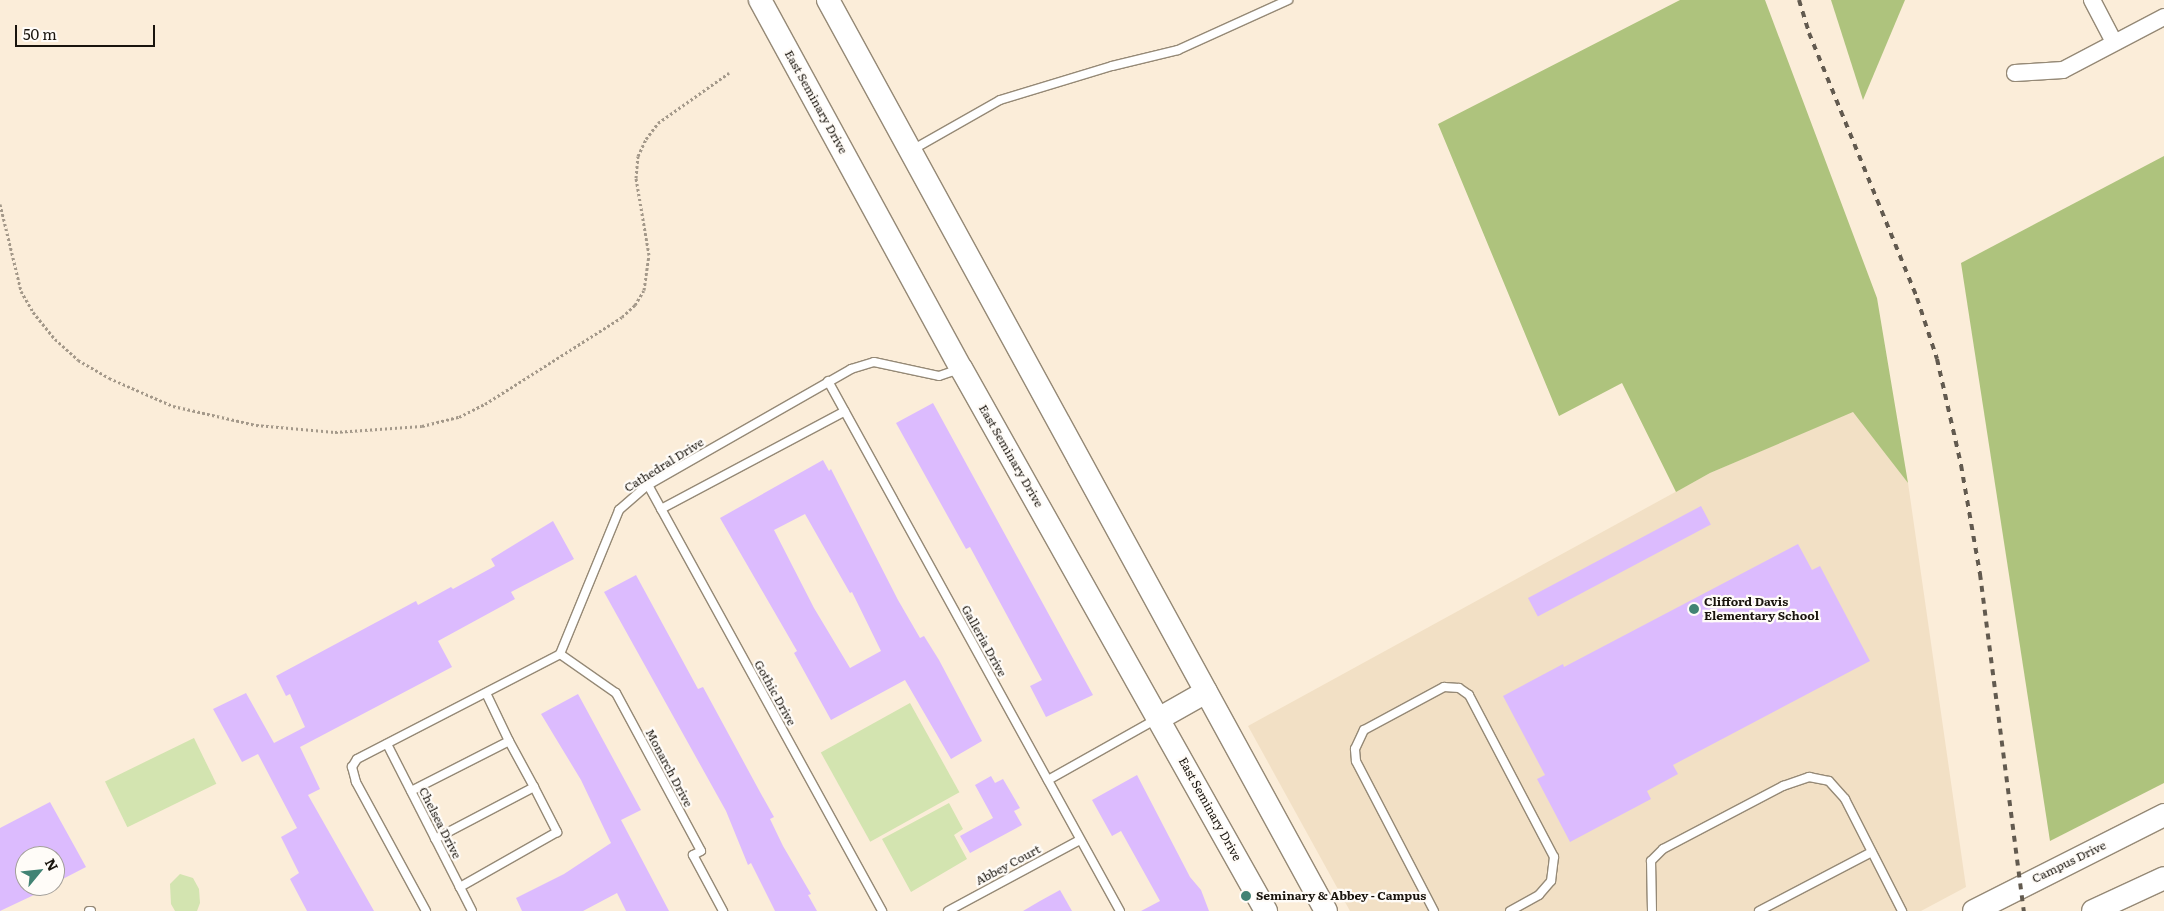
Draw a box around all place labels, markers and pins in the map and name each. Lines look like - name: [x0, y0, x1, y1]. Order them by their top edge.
- place label: Clifford Davis Elementary School: [1704, 595, 1819, 623]
- marker: Clifford Davis Elementary School: [1688, 603, 1700, 615]
- place label: Seminary & Abbey - Campus: [1256, 889, 1426, 903]
- marker: Seminary & Abbey - Campus: [1240, 890, 1252, 902]

